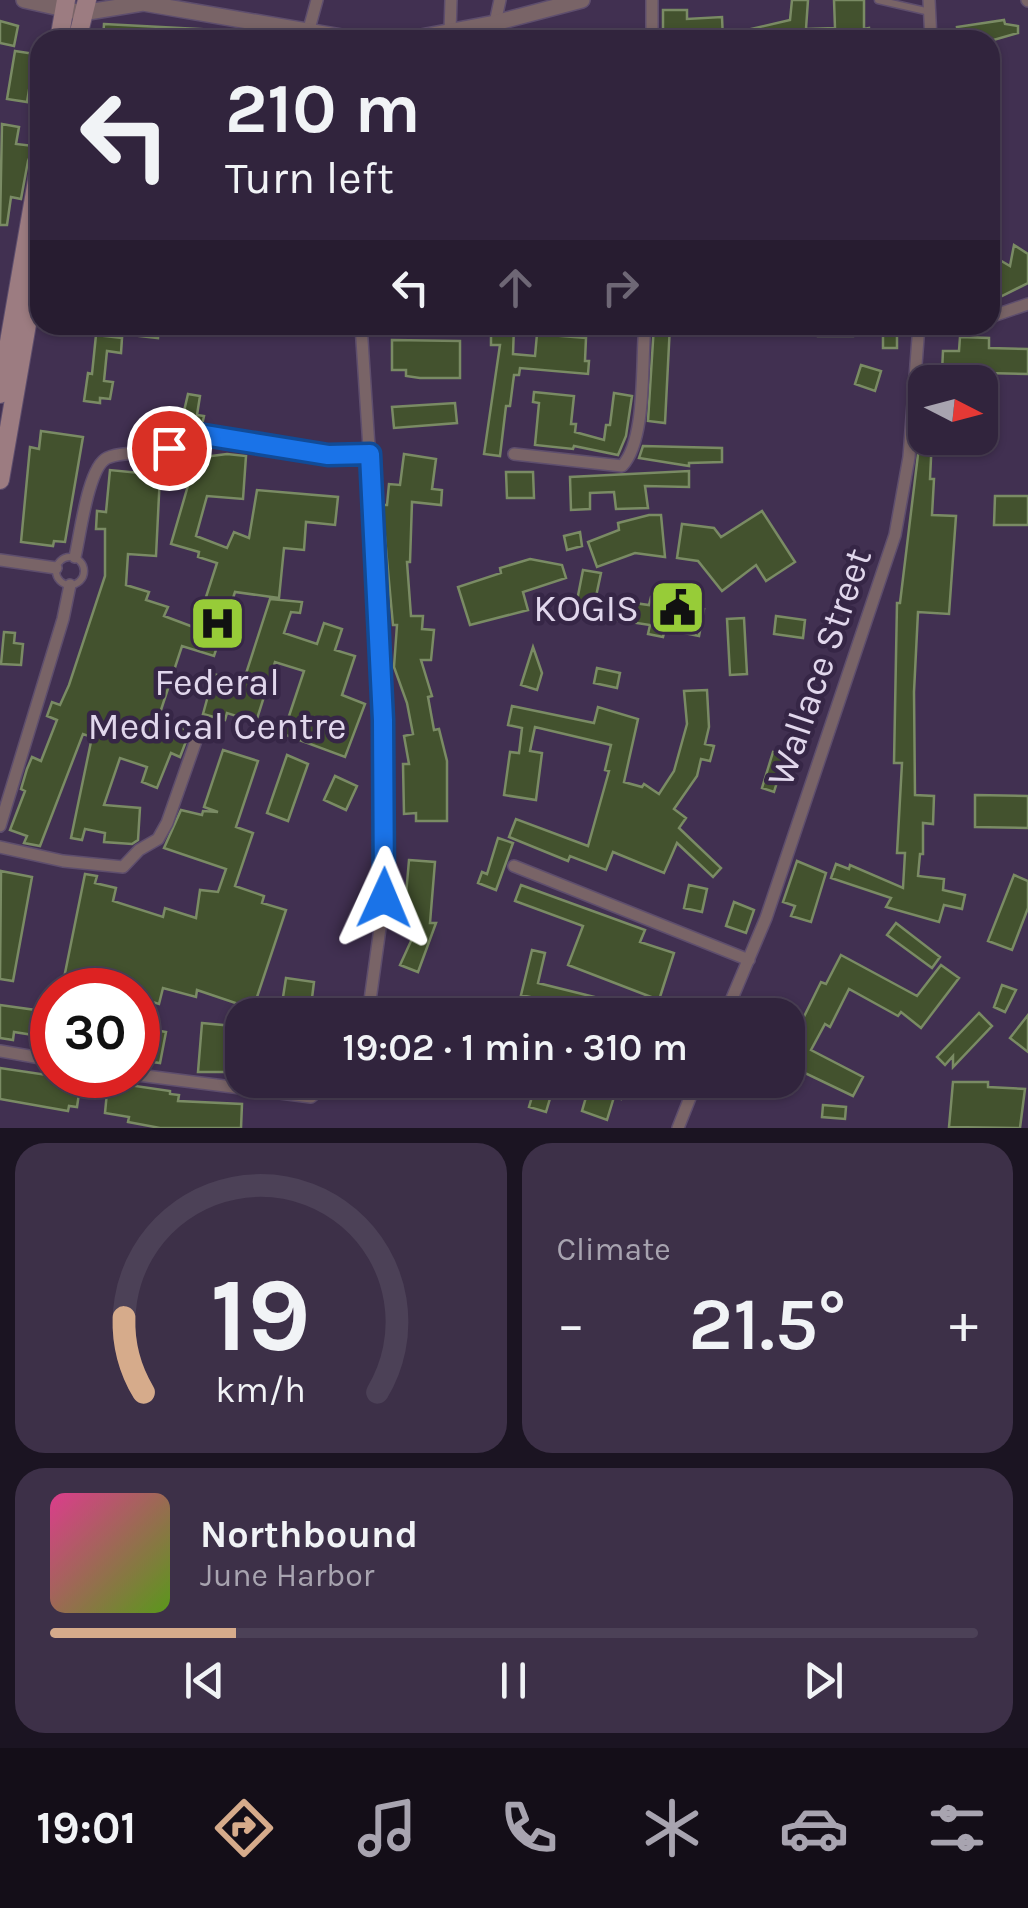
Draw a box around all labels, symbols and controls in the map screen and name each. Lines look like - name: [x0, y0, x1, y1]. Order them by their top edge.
- text: 210 m: [225, 68, 421, 150]
- icon: left: [60, 70, 190, 200]
- text: Turn left: [225, 152, 394, 204]
- icon: left: [383, 260, 438, 315]
- icon: ahead: [488, 260, 543, 315]
- icon: right: [593, 260, 648, 315]
- north arrow: [908, 365, 998, 455]
- map controls: [908, 365, 998, 455]
- pin: [127, 406, 212, 491]
- icon: arrive: [142, 421, 197, 476]
- street label: Wallace Street: [758, 542, 881, 792]
- public building icon: KOGIS: [648, 578, 708, 638]
- place label: KOGIS: [533, 586, 639, 631]
- hospital icon: Federal Medical Centre: [187, 594, 247, 654]
- place label: Federal Medical Centre: [87, 660, 347, 749]
- position arrow: [332, 846, 436, 950]
- speed limit sign: 30: [30, 968, 160, 1098]
- text: 19:02 · 1 min · 310 m: [342, 1025, 688, 1070]
- text: Climate: [557, 1231, 671, 1268]
- text: 19: [210, 1255, 311, 1376]
- text: 21.5°: [688, 1280, 846, 1368]
- text: −: [557, 1292, 585, 1356]
- text: +: [949, 1292, 978, 1356]
- text: km/h: [215, 1369, 306, 1411]
- text: Northbound: [200, 1512, 418, 1557]
- text: June Harbor: [200, 1557, 374, 1594]
- icon: previous: [177, 1653, 232, 1708]
- icon: pause: [486, 1653, 541, 1708]
- icon: next: [796, 1653, 851, 1708]
- icon: directions: [209, 1793, 279, 1863]
- icon: music: [352, 1793, 422, 1863]
- icon: phone: [494, 1793, 564, 1863]
- icon: climate: [637, 1793, 707, 1863]
- icon: car: [779, 1793, 849, 1863]
- icon: filters: [922, 1793, 992, 1863]
- text: 19:01: [36, 1802, 136, 1854]

